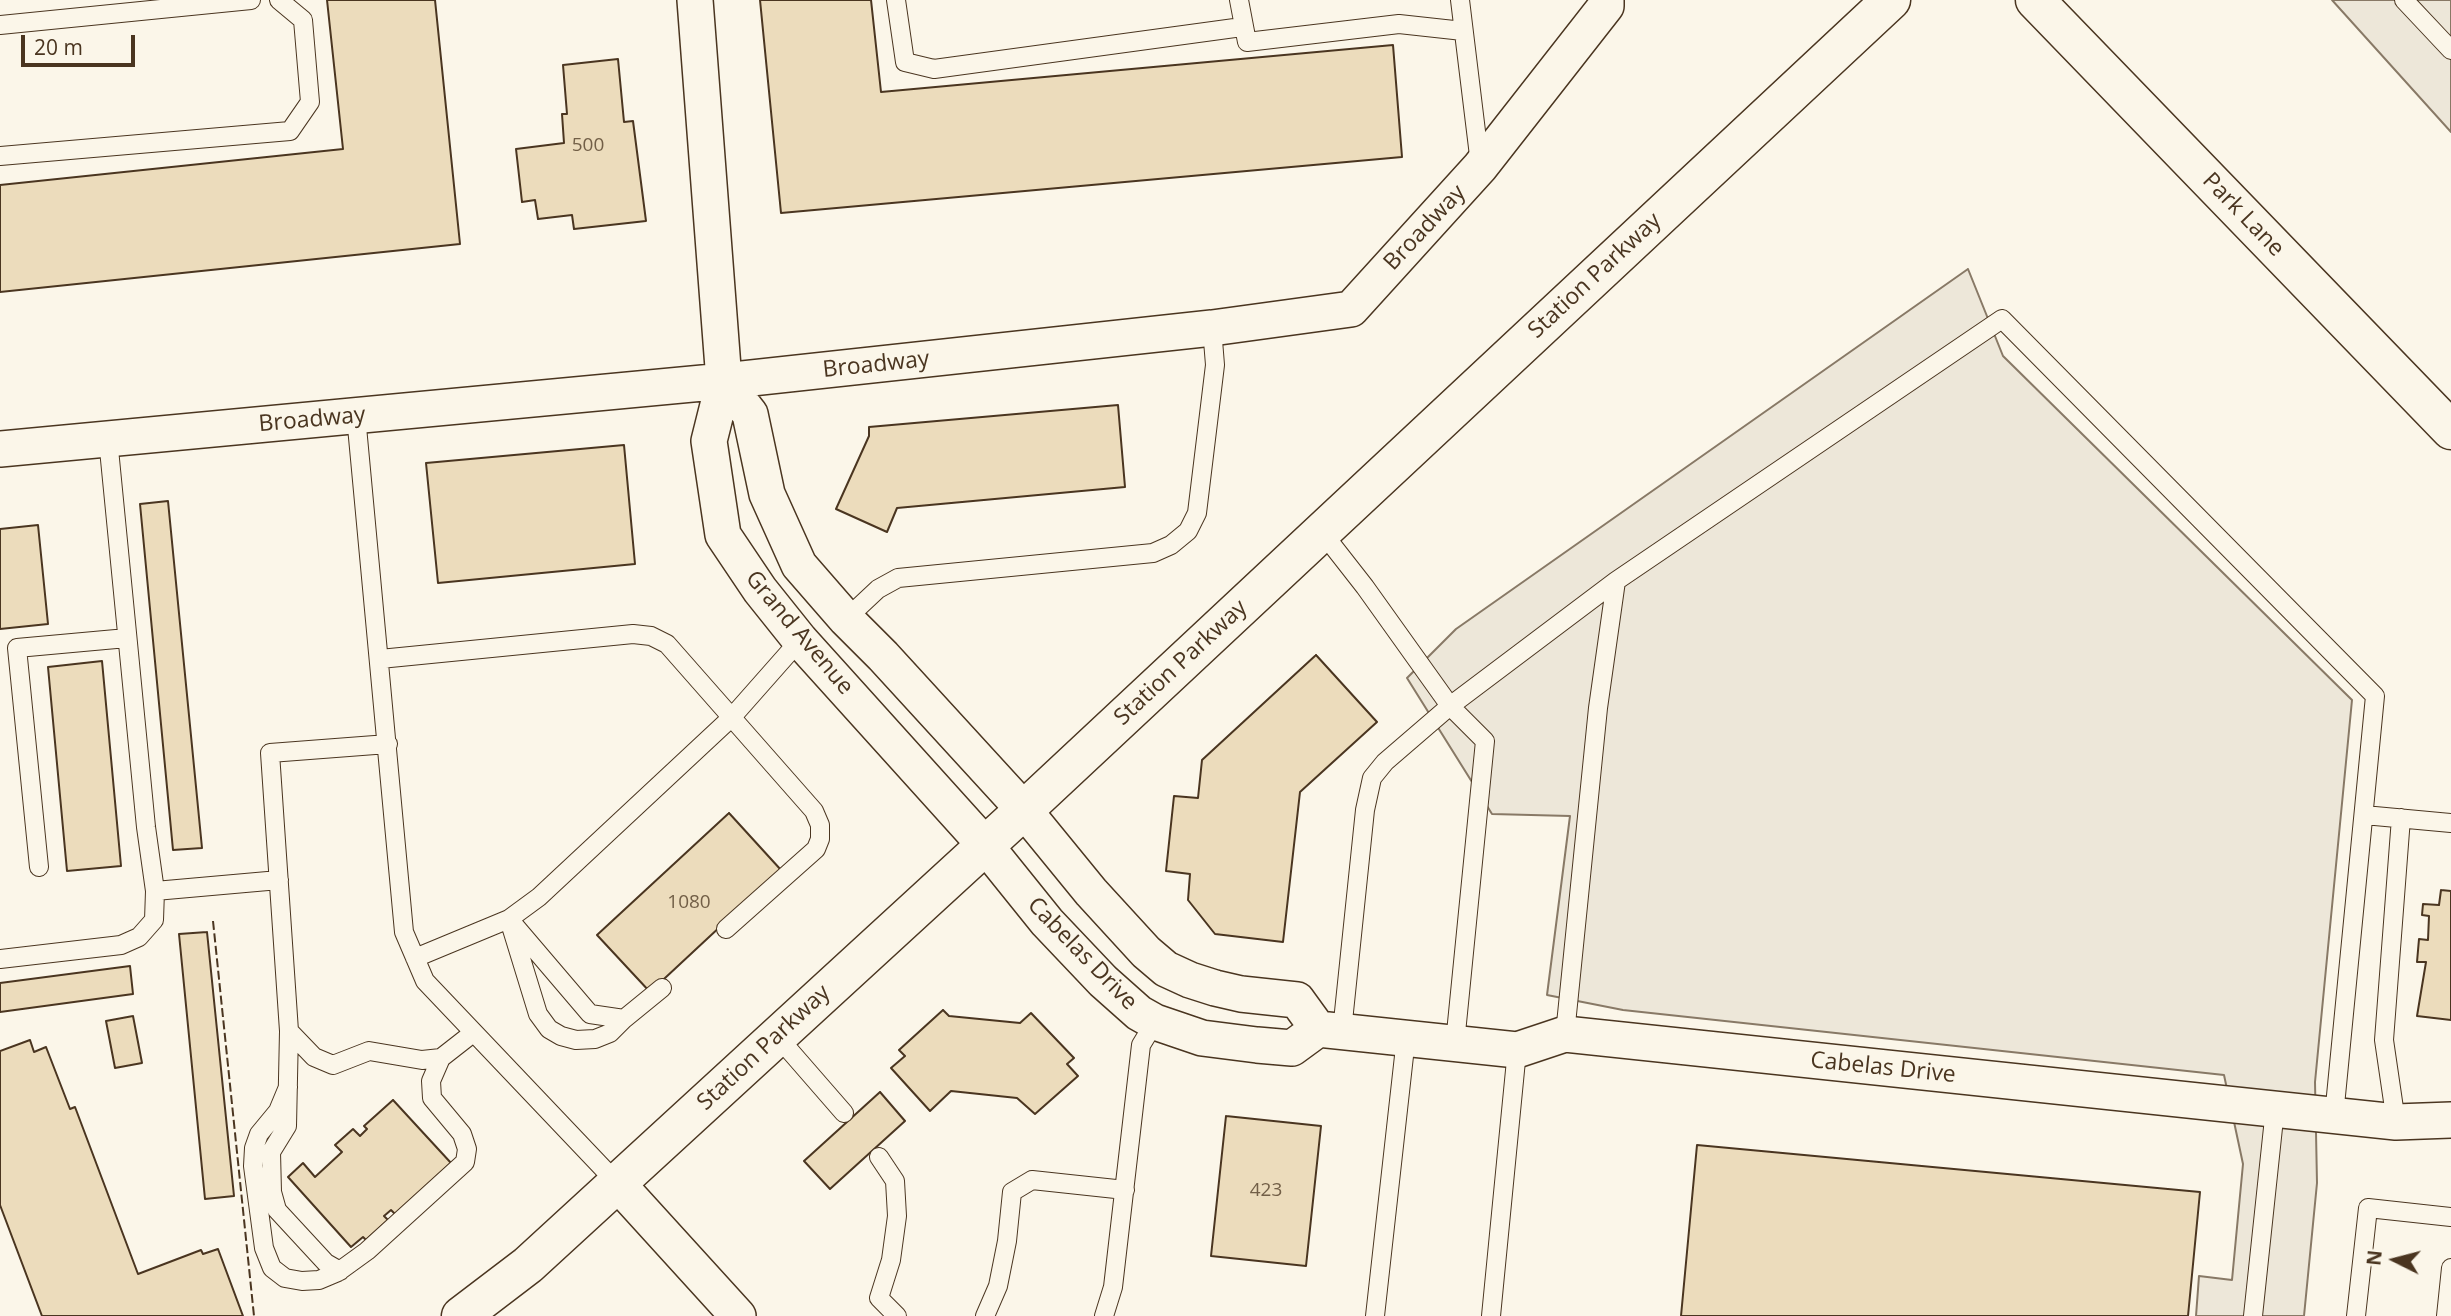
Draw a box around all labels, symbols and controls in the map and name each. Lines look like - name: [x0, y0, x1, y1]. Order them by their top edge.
- scale bar: [24, 21, 138, 65]
- text: 20 m: [34, 33, 83, 61]
- house number: 500: [572, 135, 604, 157]
- street label: Park Lane: [2196, 167, 2290, 263]
- street label: Broadway: [1378, 179, 1472, 277]
- street label: Station Parkway: [1523, 207, 1667, 345]
- street label: Broadway: [821, 346, 931, 384]
- street label: Broadway: [257, 402, 367, 438]
- street label: Grand Avenue: [739, 565, 859, 701]
- street label: Station Parkway: [1109, 594, 1253, 732]
- house number: 1080: [667, 892, 711, 914]
- street label: Cabelas Drive: [1021, 892, 1143, 1016]
- street label: Station Parkway: [692, 979, 836, 1117]
- street label: Cabelas Drive: [1809, 1047, 1957, 1089]
- house number: 423: [1250, 1180, 1282, 1202]
- north arrow: [2360, 1225, 2430, 1295]
- text: N: [2360, 1249, 2388, 1267]

